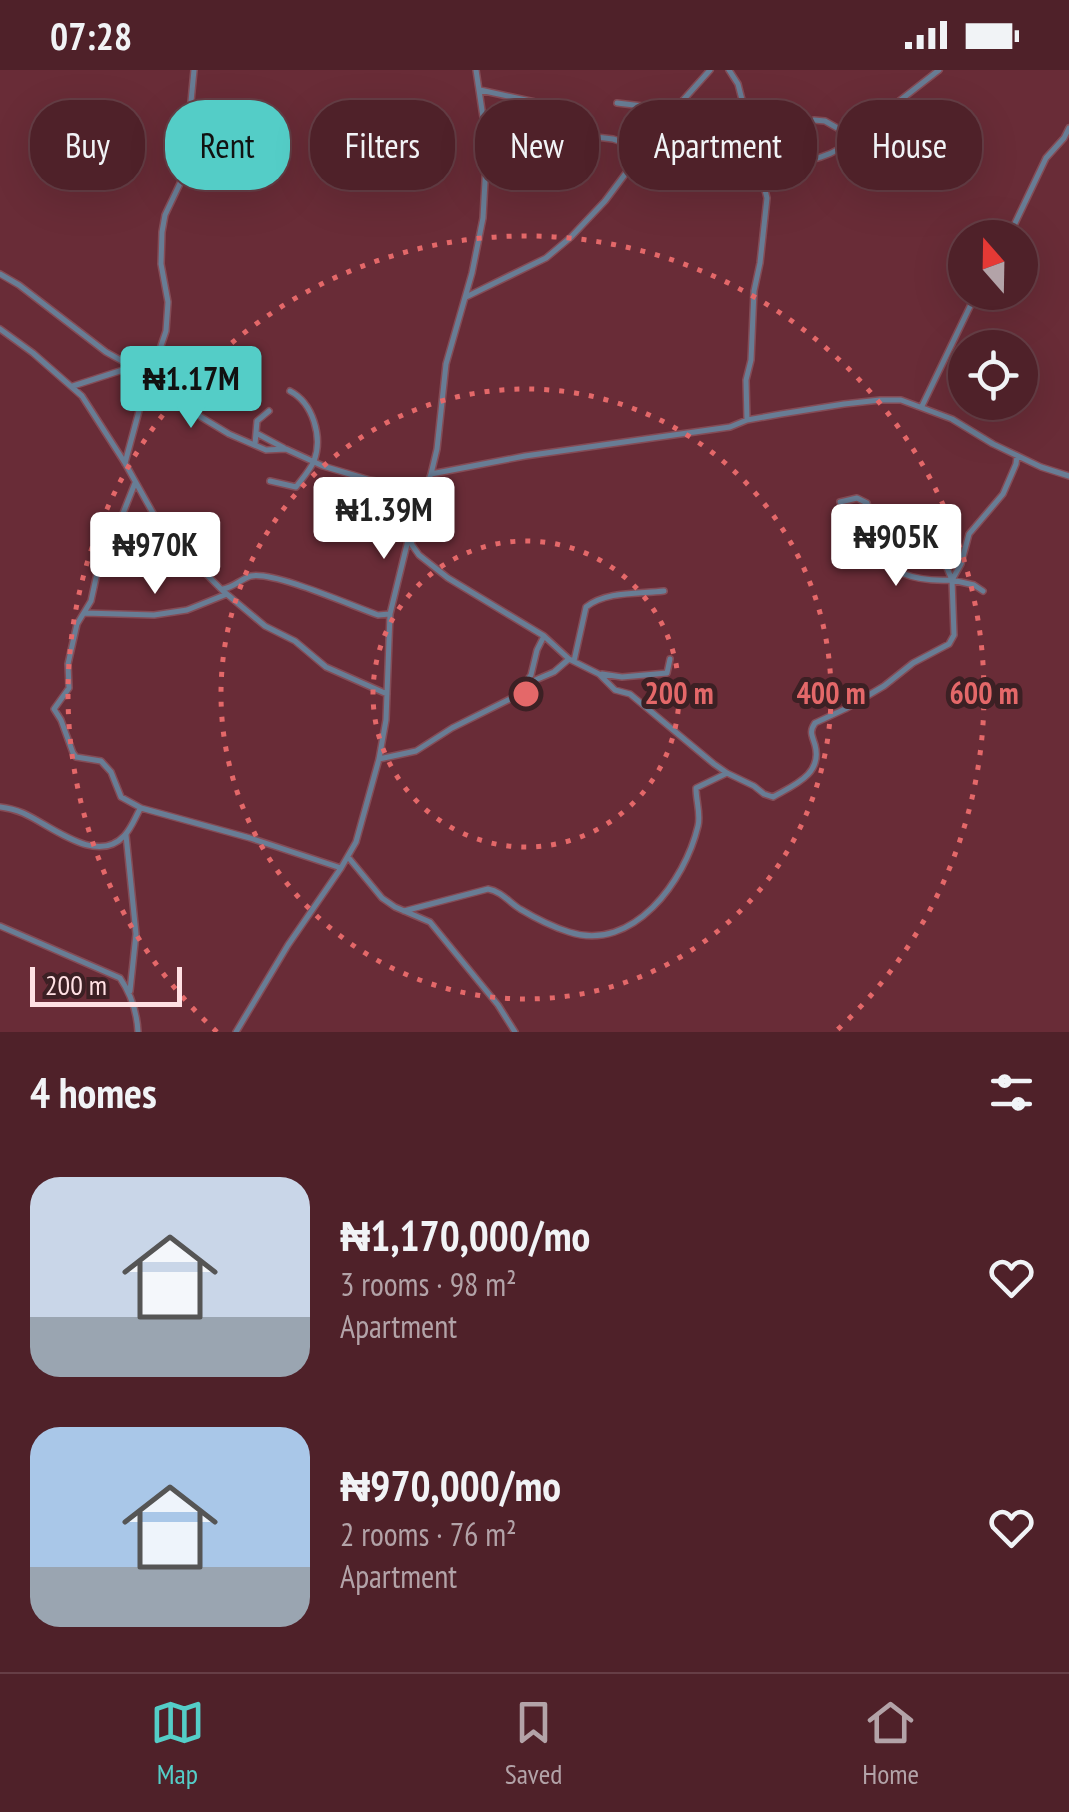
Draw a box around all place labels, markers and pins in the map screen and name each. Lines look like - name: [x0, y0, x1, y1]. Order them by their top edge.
- pin: ₦1.17M: [110, 346, 272, 431]
- pin: ₦1.39M: [303, 477, 465, 562]
- pin: ₦905K: [826, 504, 966, 589]
- pin: ₦970K: [85, 512, 225, 597]
- centre of rings: [508, 676, 544, 712]

